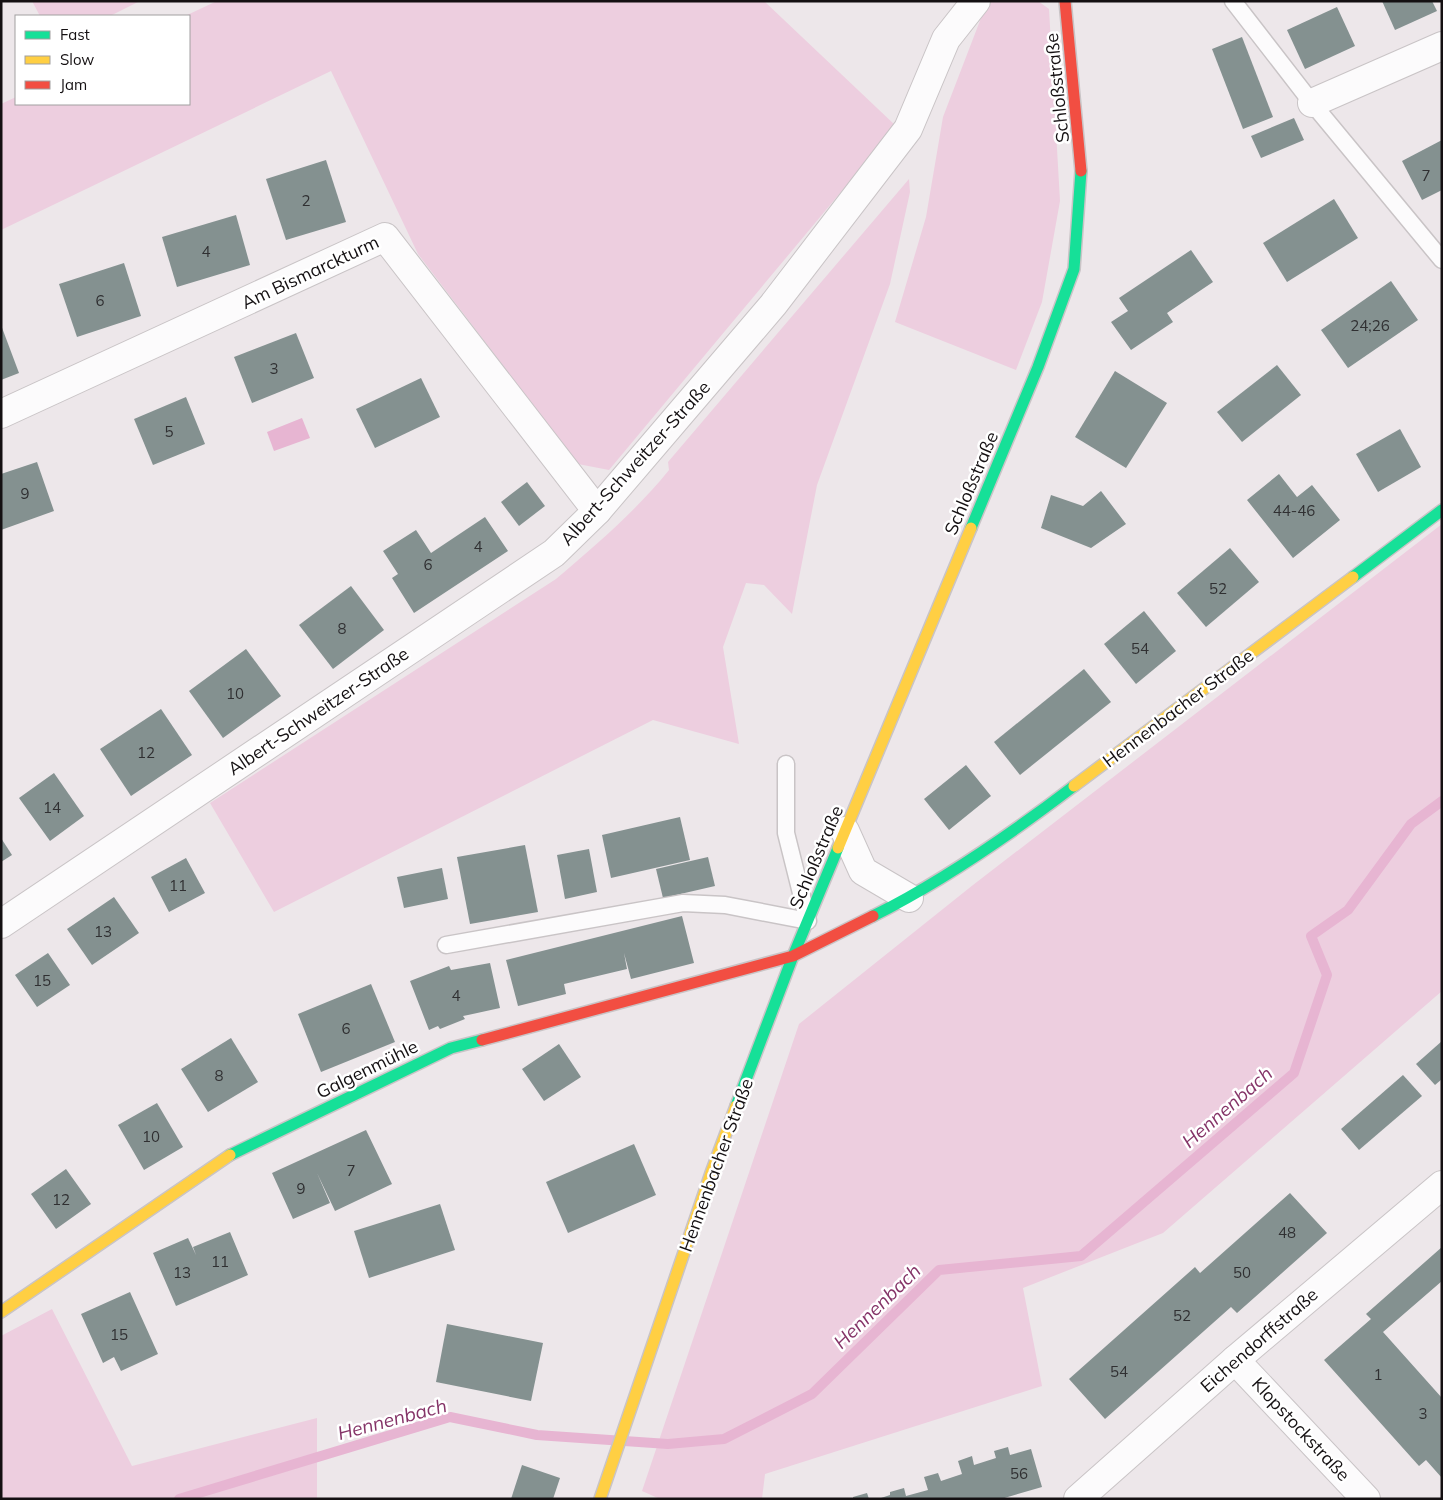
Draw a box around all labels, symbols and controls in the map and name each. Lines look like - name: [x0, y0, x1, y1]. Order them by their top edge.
- legend: [15, 15, 190, 105]
- text: Fast: [60, 25, 90, 44]
- street label: Schloßstraße: [1040, 32, 1074, 144]
- text: Slow: [60, 50, 94, 69]
- text: Jam: [60, 75, 87, 94]
- house number: 7: [1421, 166, 1431, 185]
- house number: 2: [301, 191, 311, 210]
- street label: Am Bismarckturm: [238, 230, 382, 314]
- house number: 4: [201, 242, 211, 261]
- house number: 6: [95, 291, 105, 310]
- house number: 24;26: [1350, 316, 1390, 335]
- house number: 3: [269, 359, 279, 378]
- street label: Albert-Schweitzer-Straße: [555, 376, 715, 550]
- house number: 5: [164, 422, 174, 441]
- street label: Schloßstraße: [939, 428, 1003, 538]
- house number: 9: [20, 484, 30, 503]
- house number: 44-46: [1273, 501, 1315, 520]
- house number: 4: [473, 537, 483, 556]
- house number: 6: [423, 555, 433, 574]
- house number: 52: [1209, 579, 1227, 598]
- house number: 8: [337, 619, 347, 638]
- house number: 54: [1131, 639, 1149, 658]
- street label: Albert-Schweitzer-Straße: [223, 642, 413, 780]
- street label: Hennenbacher Straße: [1098, 644, 1258, 772]
- house number: 10: [226, 684, 244, 703]
- house number: 12: [137, 743, 155, 762]
- house number: 14: [43, 798, 61, 817]
- street label: Schloßstraße: [784, 802, 848, 912]
- house number: 11: [169, 876, 187, 895]
- house number: 13: [94, 922, 112, 941]
- house number: 15: [33, 971, 51, 990]
- house number: 4: [451, 986, 461, 1005]
- house number: 6: [341, 1019, 351, 1038]
- street label: Galgenmühle: [312, 1034, 422, 1104]
- water label: Hennenbach: [1177, 1061, 1277, 1153]
- house number: 8: [214, 1066, 224, 1085]
- street label: Hennenbacher Straße: [674, 1075, 758, 1255]
- house number: 10: [142, 1127, 160, 1146]
- house number: 7: [346, 1161, 356, 1180]
- house number: 9: [296, 1179, 306, 1198]
- house number: 12: [52, 1190, 70, 1209]
- house number: 48: [1278, 1223, 1296, 1242]
- house number: 11: [211, 1252, 229, 1271]
- water label: Hennenbach: [828, 1258, 926, 1354]
- house number: 13: [173, 1263, 191, 1282]
- house number: 50: [1233, 1263, 1251, 1282]
- street label: Eichendorffstraße: [1196, 1283, 1322, 1397]
- house number: 52: [1173, 1306, 1191, 1325]
- house number: 15: [110, 1325, 128, 1344]
- house number: 54: [1110, 1362, 1128, 1381]
- house number: 1: [1373, 1365, 1383, 1384]
- street label: Klopstockstraße: [1247, 1372, 1355, 1486]
- water label: Hennenbach: [335, 1393, 449, 1445]
- house number: 3: [1418, 1404, 1428, 1423]
- house number: 56: [1010, 1464, 1028, 1483]

